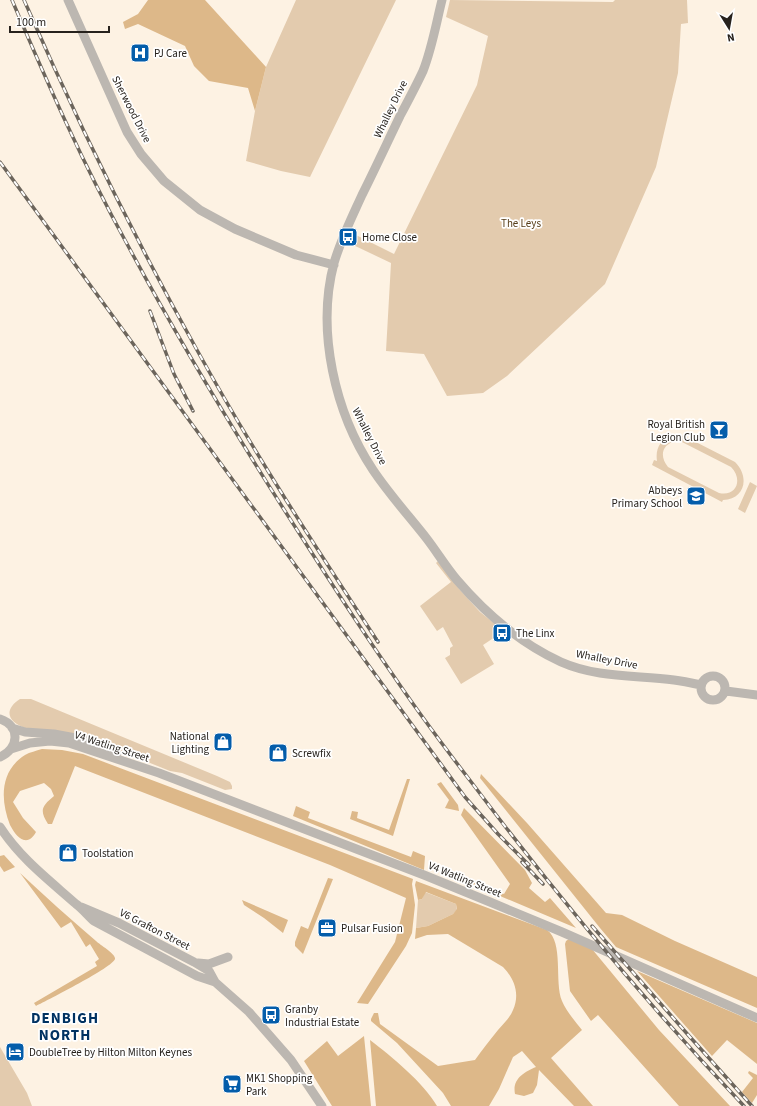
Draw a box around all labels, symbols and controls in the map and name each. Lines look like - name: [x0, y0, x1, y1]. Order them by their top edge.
- scale bar: [10, 8, 109, 34]
- north arrow: [709, 8, 749, 48]
- text: 100 m: [16, 14, 46, 31]
- text: N: [726, 29, 736, 45]
- hospital icon: PJ Care: [129, 42, 151, 64]
- place label: PJ Care: [154, 46, 188, 61]
- street label: Sherwood Drive: [108, 73, 155, 146]
- street label: Whalley Drive: [370, 77, 411, 141]
- park label: The Leys: [501, 216, 541, 231]
- bus stop icon: Home Close: [337, 226, 359, 248]
- place label: Home Close: [362, 230, 418, 245]
- street label: Whalley Drive: [349, 405, 391, 468]
- place label: Royal British Legion Club: [647, 417, 705, 445]
- bar icon: Royal British Legion Club: [708, 419, 730, 441]
- place label: Abbeys Primary School: [612, 483, 682, 511]
- school or university icon: Abbeys Primary School: [685, 485, 707, 507]
- bus stop icon: The Linx: [491, 622, 513, 644]
- place label: The Linx: [516, 626, 555, 641]
- street label: Whalley Drive: [575, 646, 640, 673]
- street label: V4 Watling Street: [73, 727, 151, 766]
- place label: National Lighting: [170, 729, 209, 757]
- shop icon: National Lighting: [212, 731, 234, 753]
- shop icon: Screwfix: [267, 742, 289, 764]
- place label: Screwfix: [292, 746, 331, 761]
- shop icon: Toolstation: [57, 842, 79, 864]
- place label: Toolstation: [82, 846, 134, 861]
- street label: V4 Watling Street: [426, 858, 504, 901]
- street label: V6 Grafton Street: [117, 905, 193, 954]
- office icon: Pulsar Fusion: [316, 917, 338, 939]
- place label: Pulsar Fusion: [341, 921, 403, 936]
- place label: Granby Industrial Estate: [285, 1002, 360, 1030]
- bus stop icon: Granby Industrial Estate: [260, 1004, 282, 1026]
- district label: DENBIGH NORTH: [31, 1008, 99, 1046]
- hotel icon: DoubleTree by Hilton Milton Keynes: [4, 1041, 26, 1063]
- place label: DoubleTree by Hilton Milton Keynes: [29, 1045, 192, 1060]
- place label: MK1 Shopping Park: [246, 1071, 313, 1099]
- supermarket icon: MK1 Shopping Park: [221, 1073, 243, 1095]

